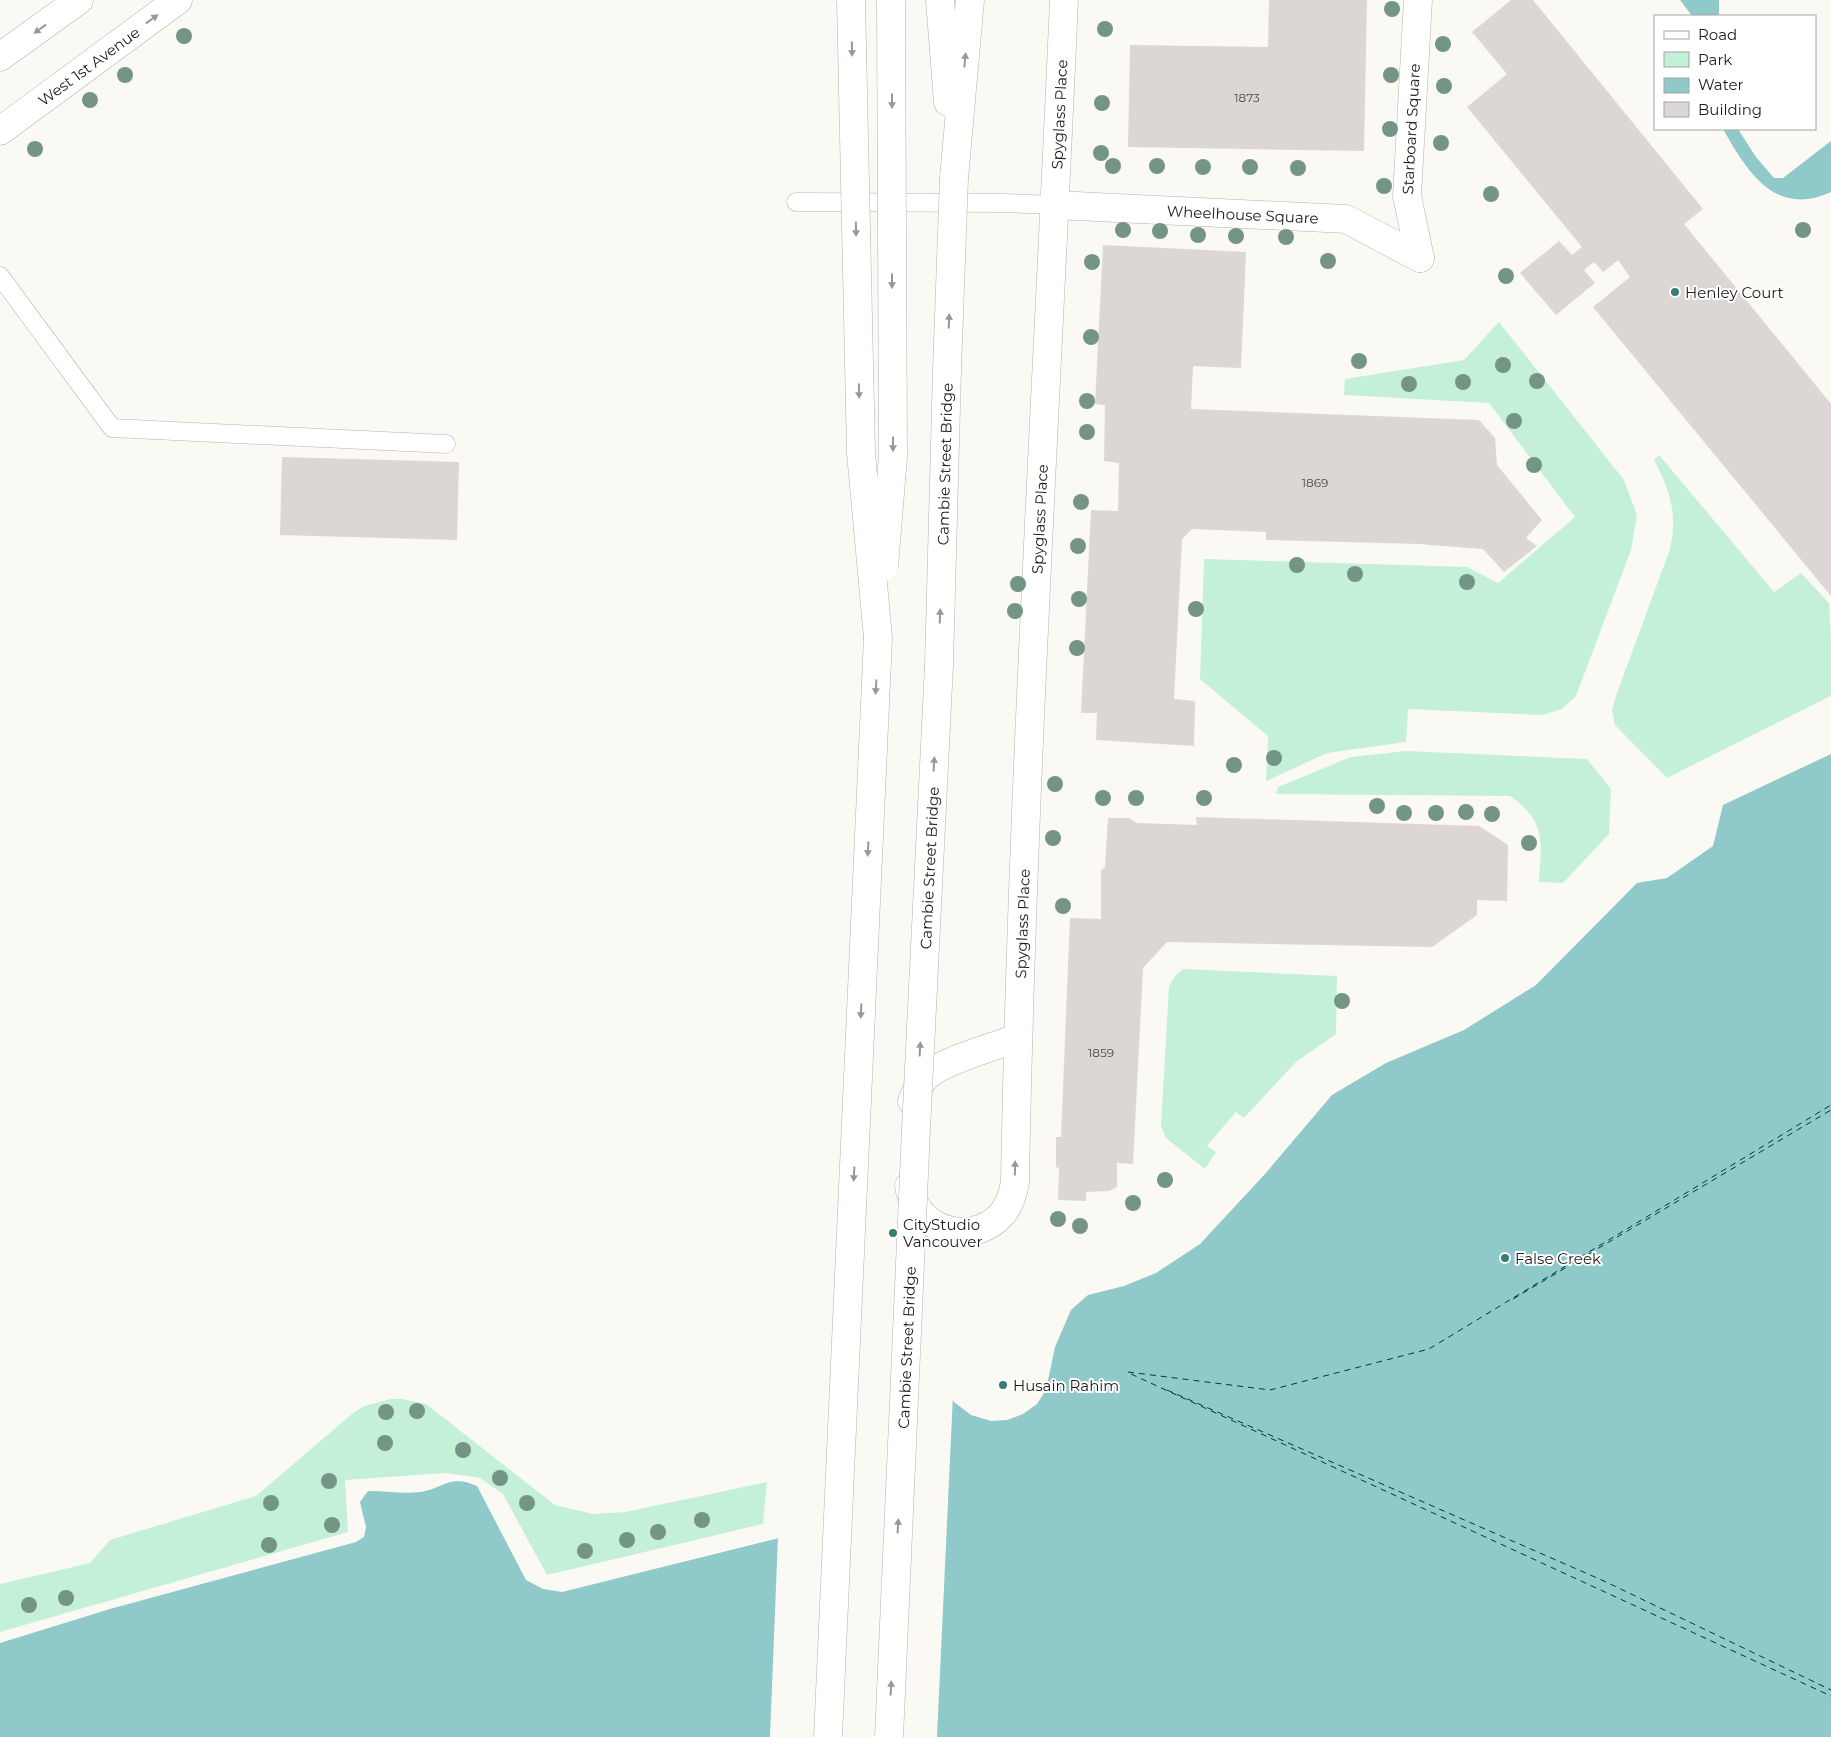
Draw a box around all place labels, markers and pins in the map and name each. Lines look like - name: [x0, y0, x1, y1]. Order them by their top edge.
- place label: Henley Court: [1685, 283, 1784, 302]
- marker: Henley Court: [1669, 286, 1681, 298]
- place label: CityStudio Vancouver: [903, 1215, 982, 1251]
- marker: CityStudio Vancouver: [887, 1227, 899, 1239]
- place label: False Creek: [1515, 1249, 1601, 1268]
- marker: False Creek: [1499, 1252, 1511, 1264]
- place label: Husain Rahim: [1013, 1376, 1119, 1395]
- marker: Husain Rahim: [997, 1379, 1009, 1391]

